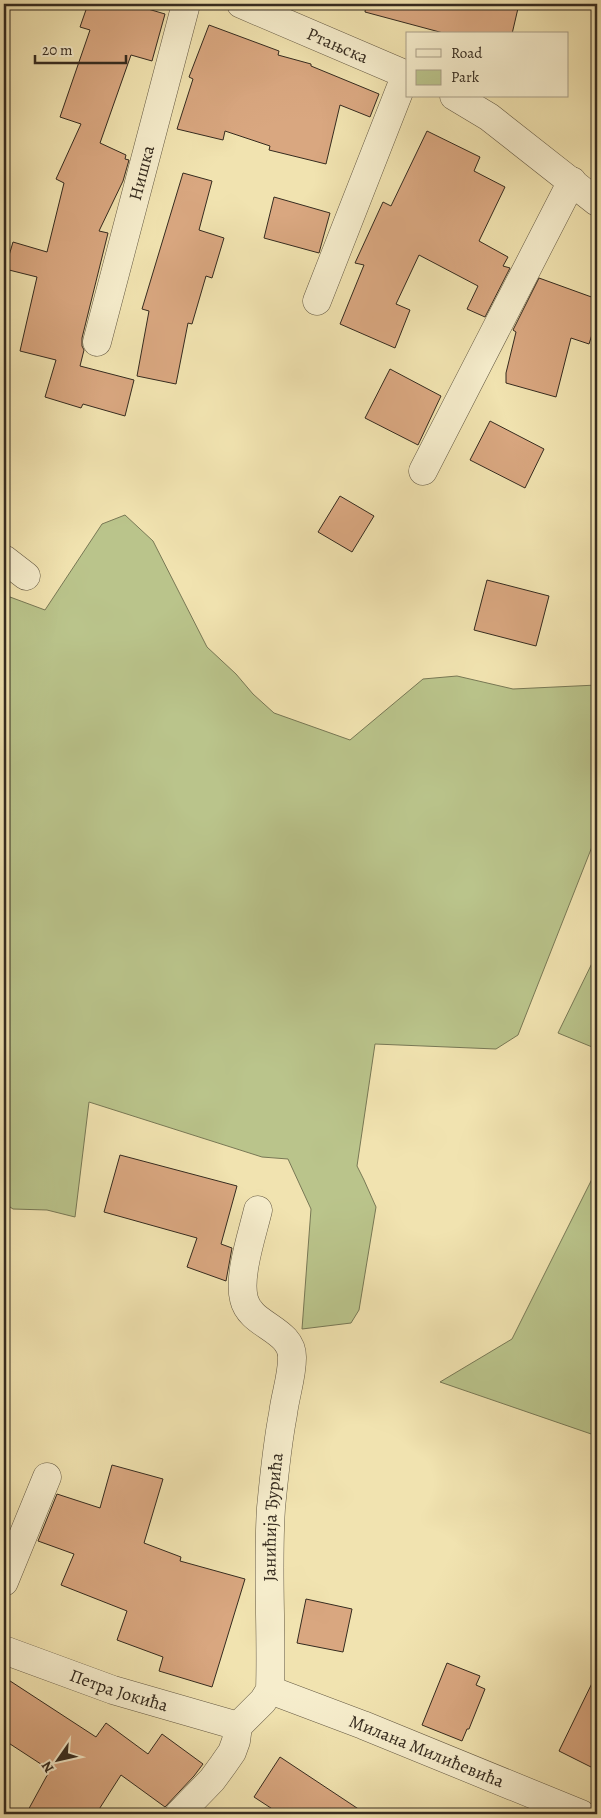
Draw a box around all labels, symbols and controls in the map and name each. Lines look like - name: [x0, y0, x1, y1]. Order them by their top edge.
- street label: Ртањска: [303, 22, 373, 69]
- scale bar: [35, 32, 126, 64]
- legend: [406, 32, 568, 98]
- text: 20 m: [42, 40, 73, 60]
- text: Road: [451, 43, 483, 63]
- text: Park: [451, 67, 480, 87]
- street label: Нишка: [123, 142, 160, 203]
- street label: Јанићија Ђурића: [257, 1451, 289, 1582]
- street label: Петра Јокића: [66, 1663, 172, 1717]
- street label: Милана Милићевића: [346, 1709, 508, 1794]
- north arrow: [32, 1736, 82, 1786]
- text: N: [37, 1757, 58, 1777]

